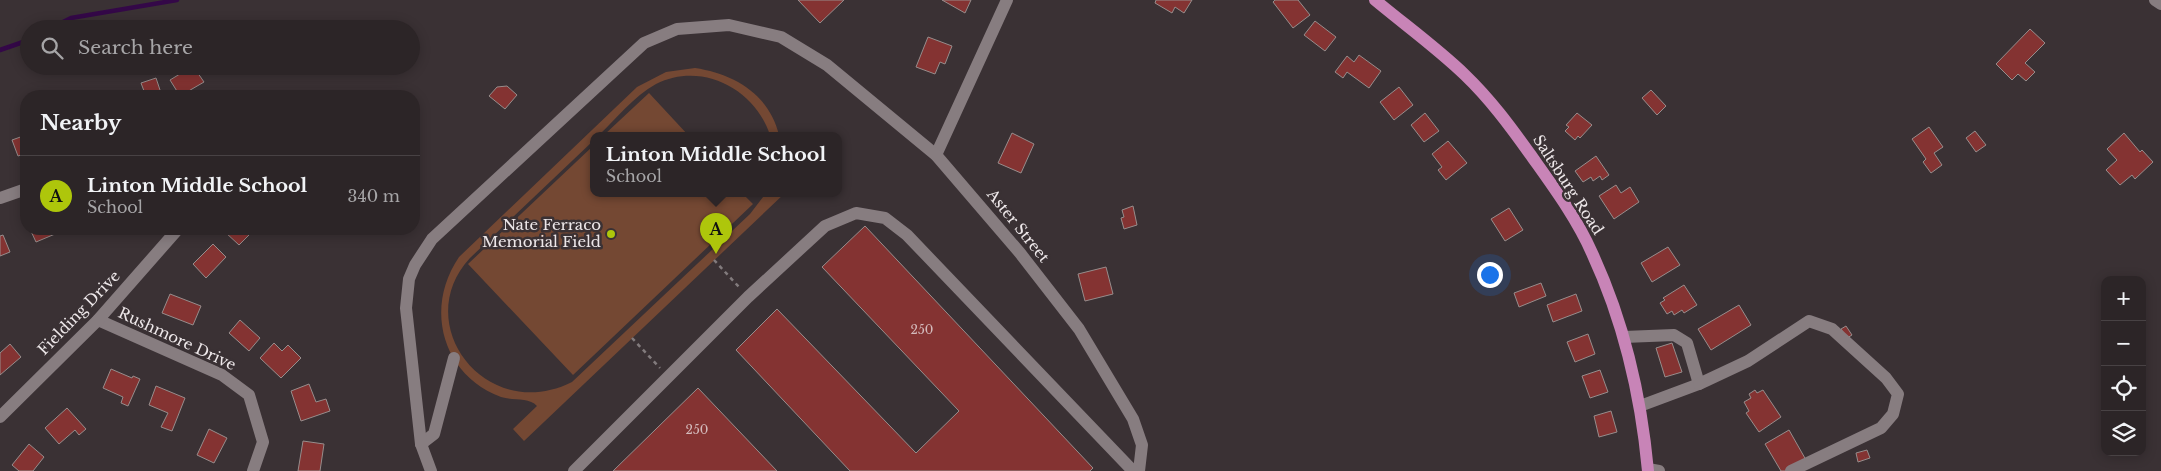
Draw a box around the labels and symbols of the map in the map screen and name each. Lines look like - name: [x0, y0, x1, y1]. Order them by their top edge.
- street label: Saltsburg Road: [1529, 131, 1608, 238]
- street label: Aster Street: [982, 184, 1054, 266]
- pin: A: [700, 213, 732, 254]
- place label: Nate Ferraco Memorial Field: [482, 215, 601, 251]
- marker: Nate Ferraco Memorial Field: [605, 228, 617, 240]
- your location: [1477, 262, 1503, 288]
- street label: Fielding Drive: [34, 266, 124, 359]
- street label: Rushmore Drive: [115, 303, 239, 374]
- house number: 250: [911, 322, 933, 337]
- house number: 250: [686, 422, 708, 437]

